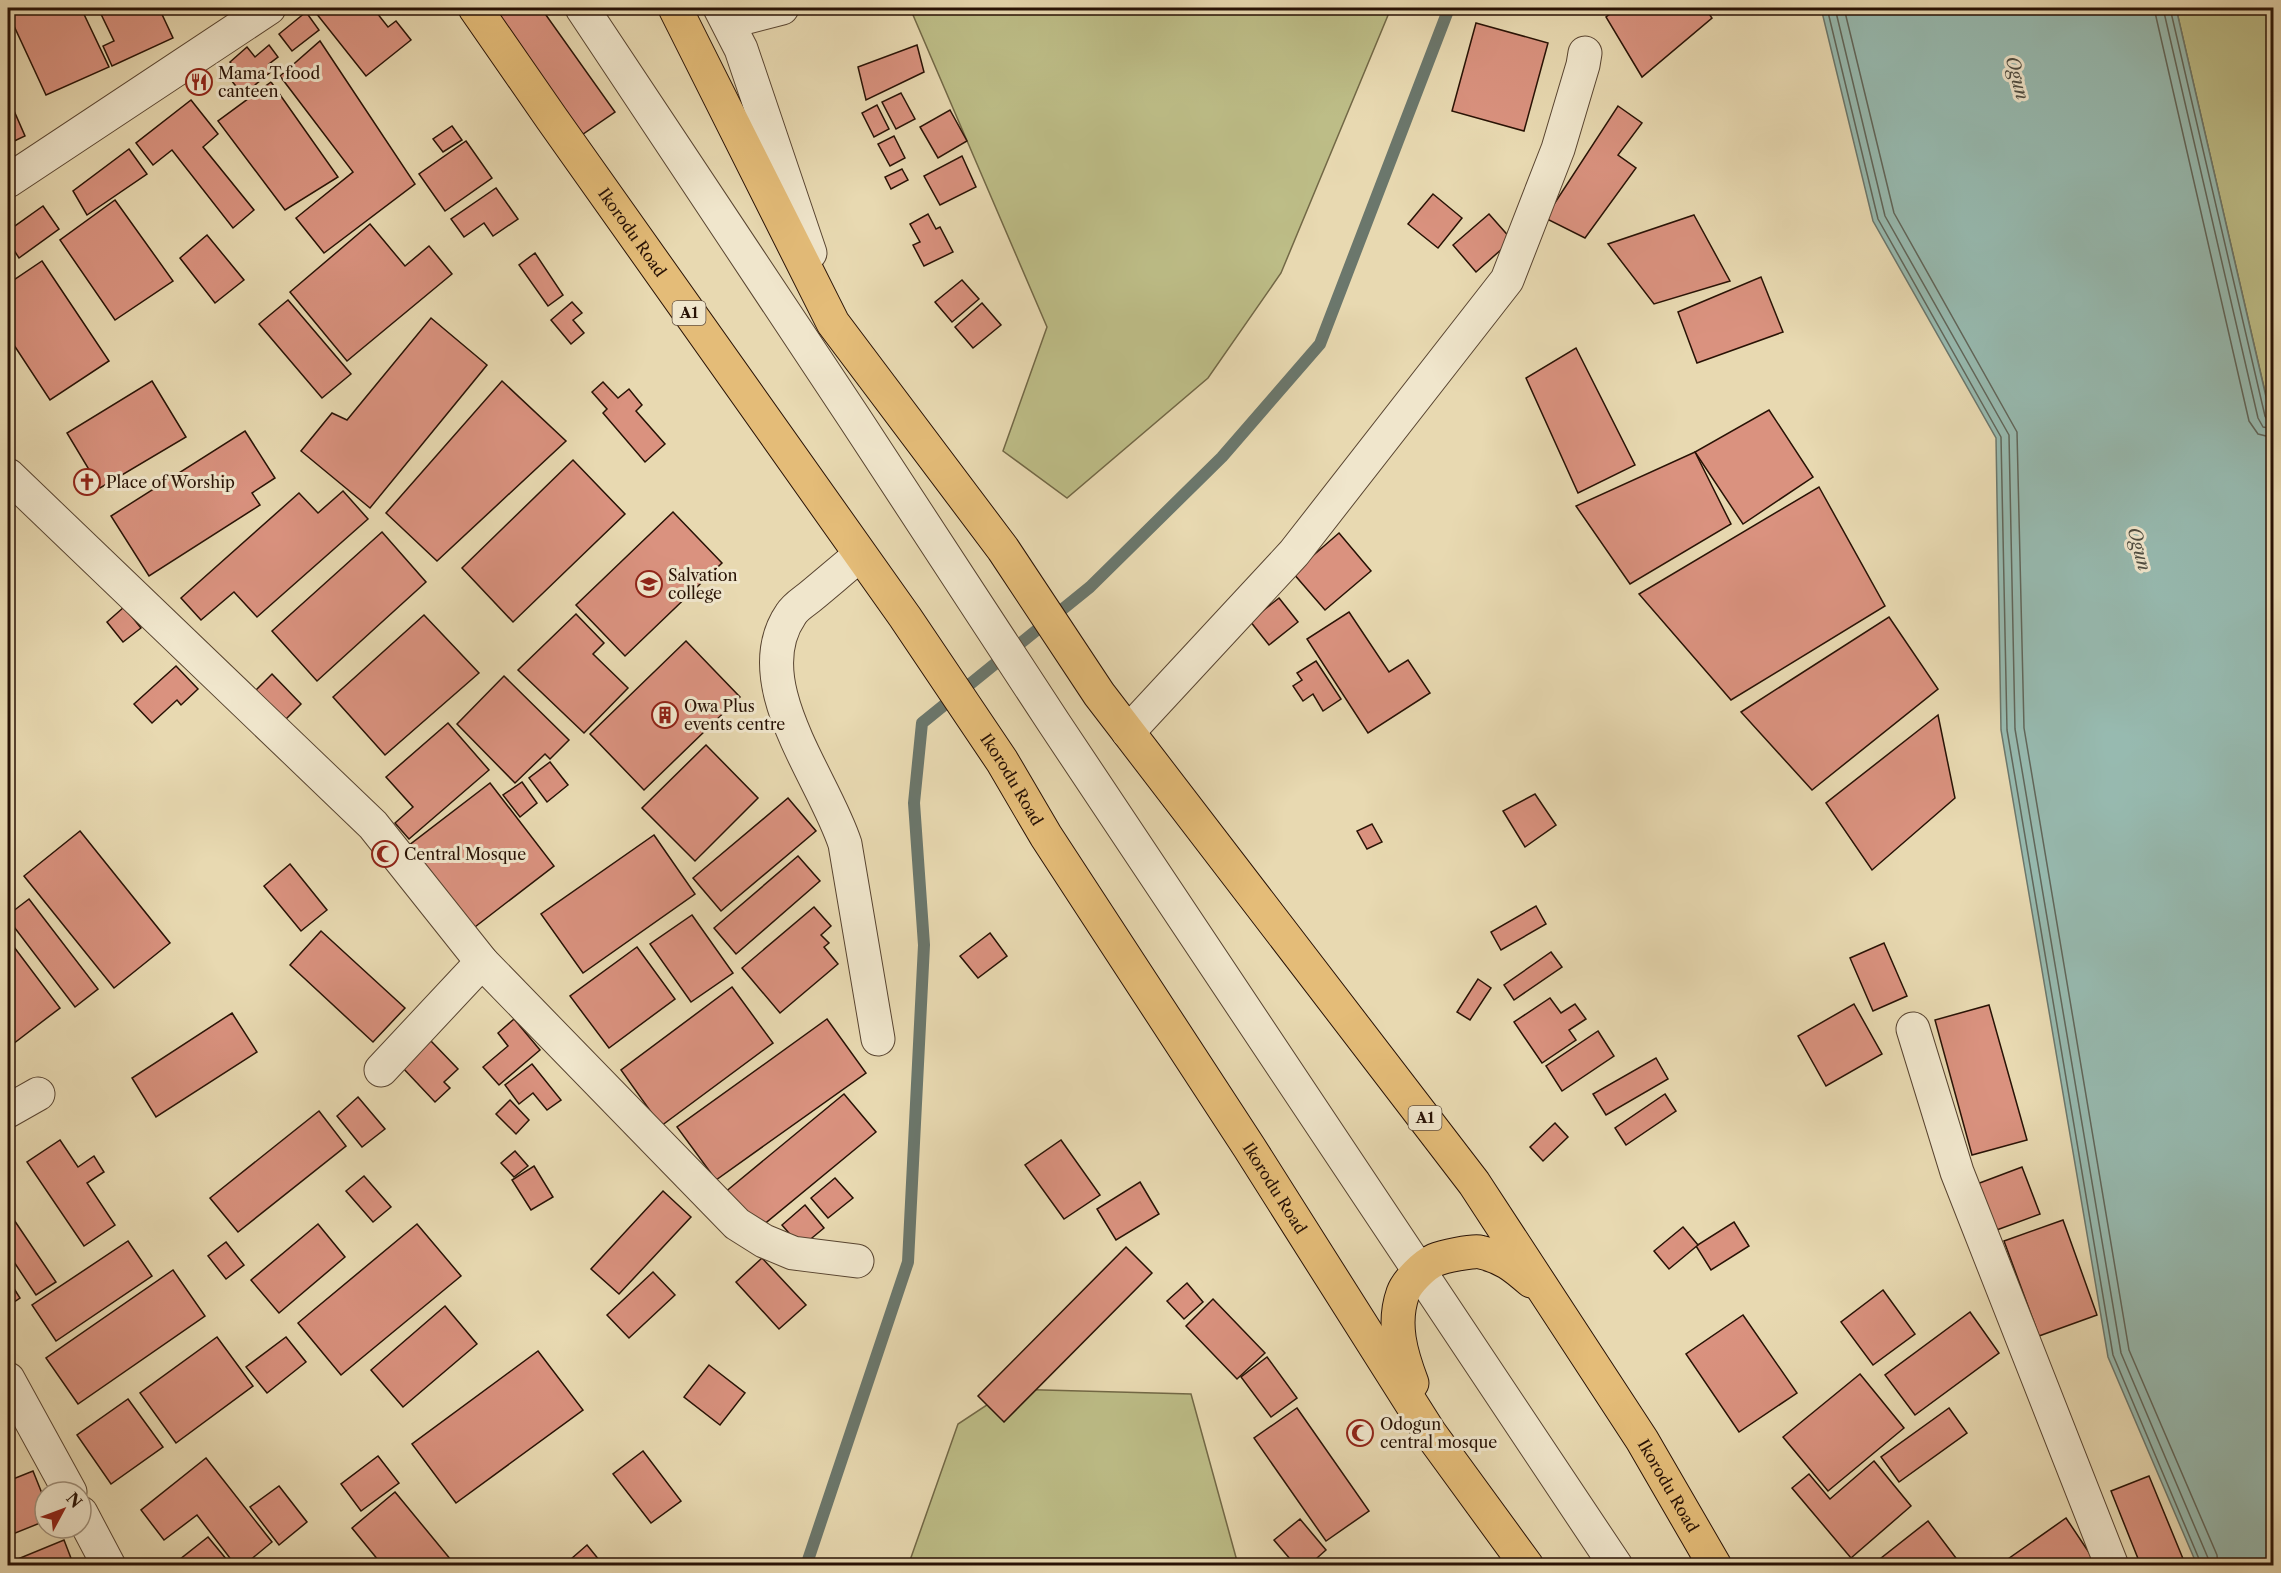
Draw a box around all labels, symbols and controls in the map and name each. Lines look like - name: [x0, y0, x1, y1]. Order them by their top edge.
- water label: Ogun: [2001, 54, 2033, 103]
- place label: Mama T food canteen: [218, 63, 320, 101]
- restaurant icon: Mama T food canteen: [184, 67, 214, 97]
- street label: Ikorodu Road: [594, 184, 671, 281]
- road number: A1: [672, 301, 706, 325]
- church icon: Place of Worship: [72, 467, 102, 497]
- place label: Place of Worship: [106, 472, 235, 492]
- water label: Ogun: [2123, 525, 2155, 574]
- place label: Salvation college: [668, 565, 738, 603]
- school or university icon: Salvation college: [634, 569, 664, 599]
- place label: Owa Plus events centre: [684, 696, 785, 734]
- building icon: Owa Plus events centre: [650, 700, 680, 730]
- street label: Ikorodu Road: [976, 729, 1048, 829]
- mosque icon: Central Mosque: [370, 839, 400, 869]
- place label: Central Mosque: [404, 844, 526, 864]
- road number: A1: [1408, 1106, 1442, 1130]
- street label: Ikorodu Road: [1239, 1138, 1311, 1238]
- place label: Odogun central mosque: [1380, 1414, 1497, 1452]
- mosque icon: Odogun central mosque: [1345, 1418, 1375, 1448]
- street label: Ikorodu Road: [1634, 1435, 1703, 1536]
- north arrow: [33, 1480, 93, 1540]
- text: N: [62, 1488, 86, 1512]

